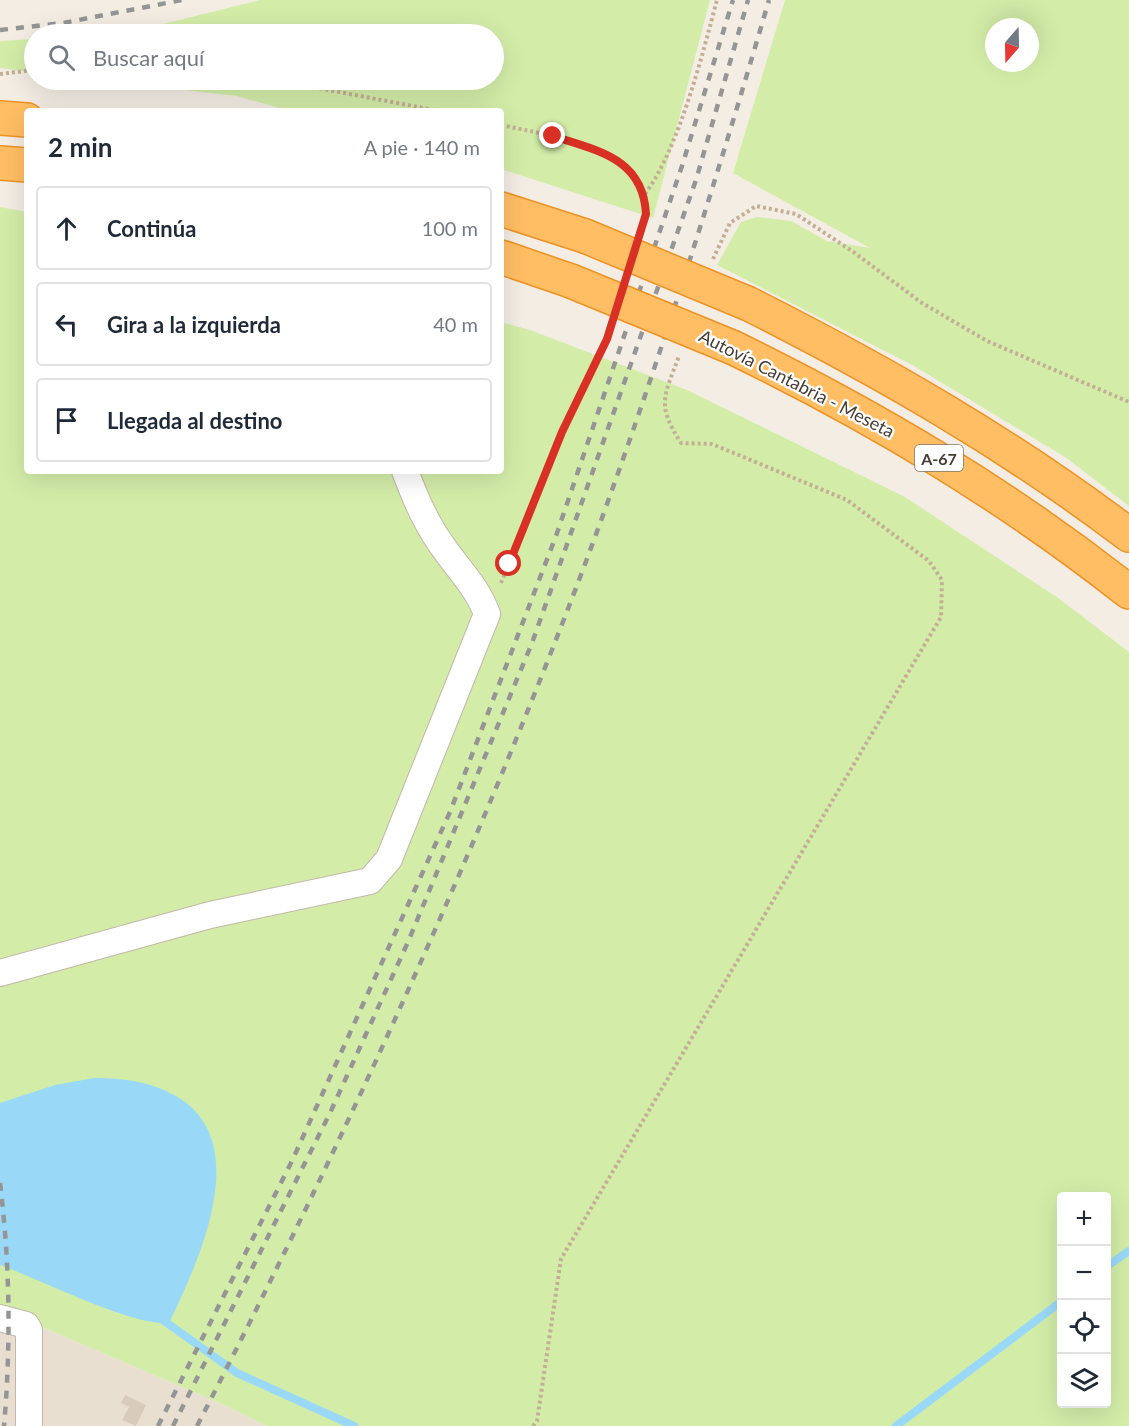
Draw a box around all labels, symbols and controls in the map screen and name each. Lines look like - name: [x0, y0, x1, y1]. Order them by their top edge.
- north arrow: [985, 18, 1039, 72]
- search box: [24, 24, 504, 90]
- icon: search: [45, 41, 78, 74]
- text: Buscar aquí: [93, 44, 204, 71]
- route end: [539, 122, 565, 148]
- text: 2 min: [48, 131, 112, 163]
- text: A pie · 140 m: [364, 135, 480, 159]
- icon: ahead: [50, 212, 83, 245]
- text: Continúa: [107, 215, 196, 242]
- text: 100 m: [422, 216, 478, 240]
- icon: left: [50, 308, 83, 341]
- text: Gira a la izquierda: [107, 311, 281, 338]
- text: 40 m: [433, 312, 478, 336]
- street label: Autovía Cantabria - Meseta: [696, 324, 898, 442]
- icon: arrive: [50, 404, 83, 437]
- text: Llegada al destino: [107, 407, 283, 434]
- road number: A-67: [915, 445, 963, 471]
- route start: [495, 550, 521, 576]
- map controls: [1057, 1192, 1111, 1408]
- button: +: [1057, 1192, 1111, 1246]
- button: −: [1057, 1246, 1111, 1300]
- button: locate: [1057, 1300, 1111, 1354]
- button: layers: [1057, 1354, 1111, 1408]

